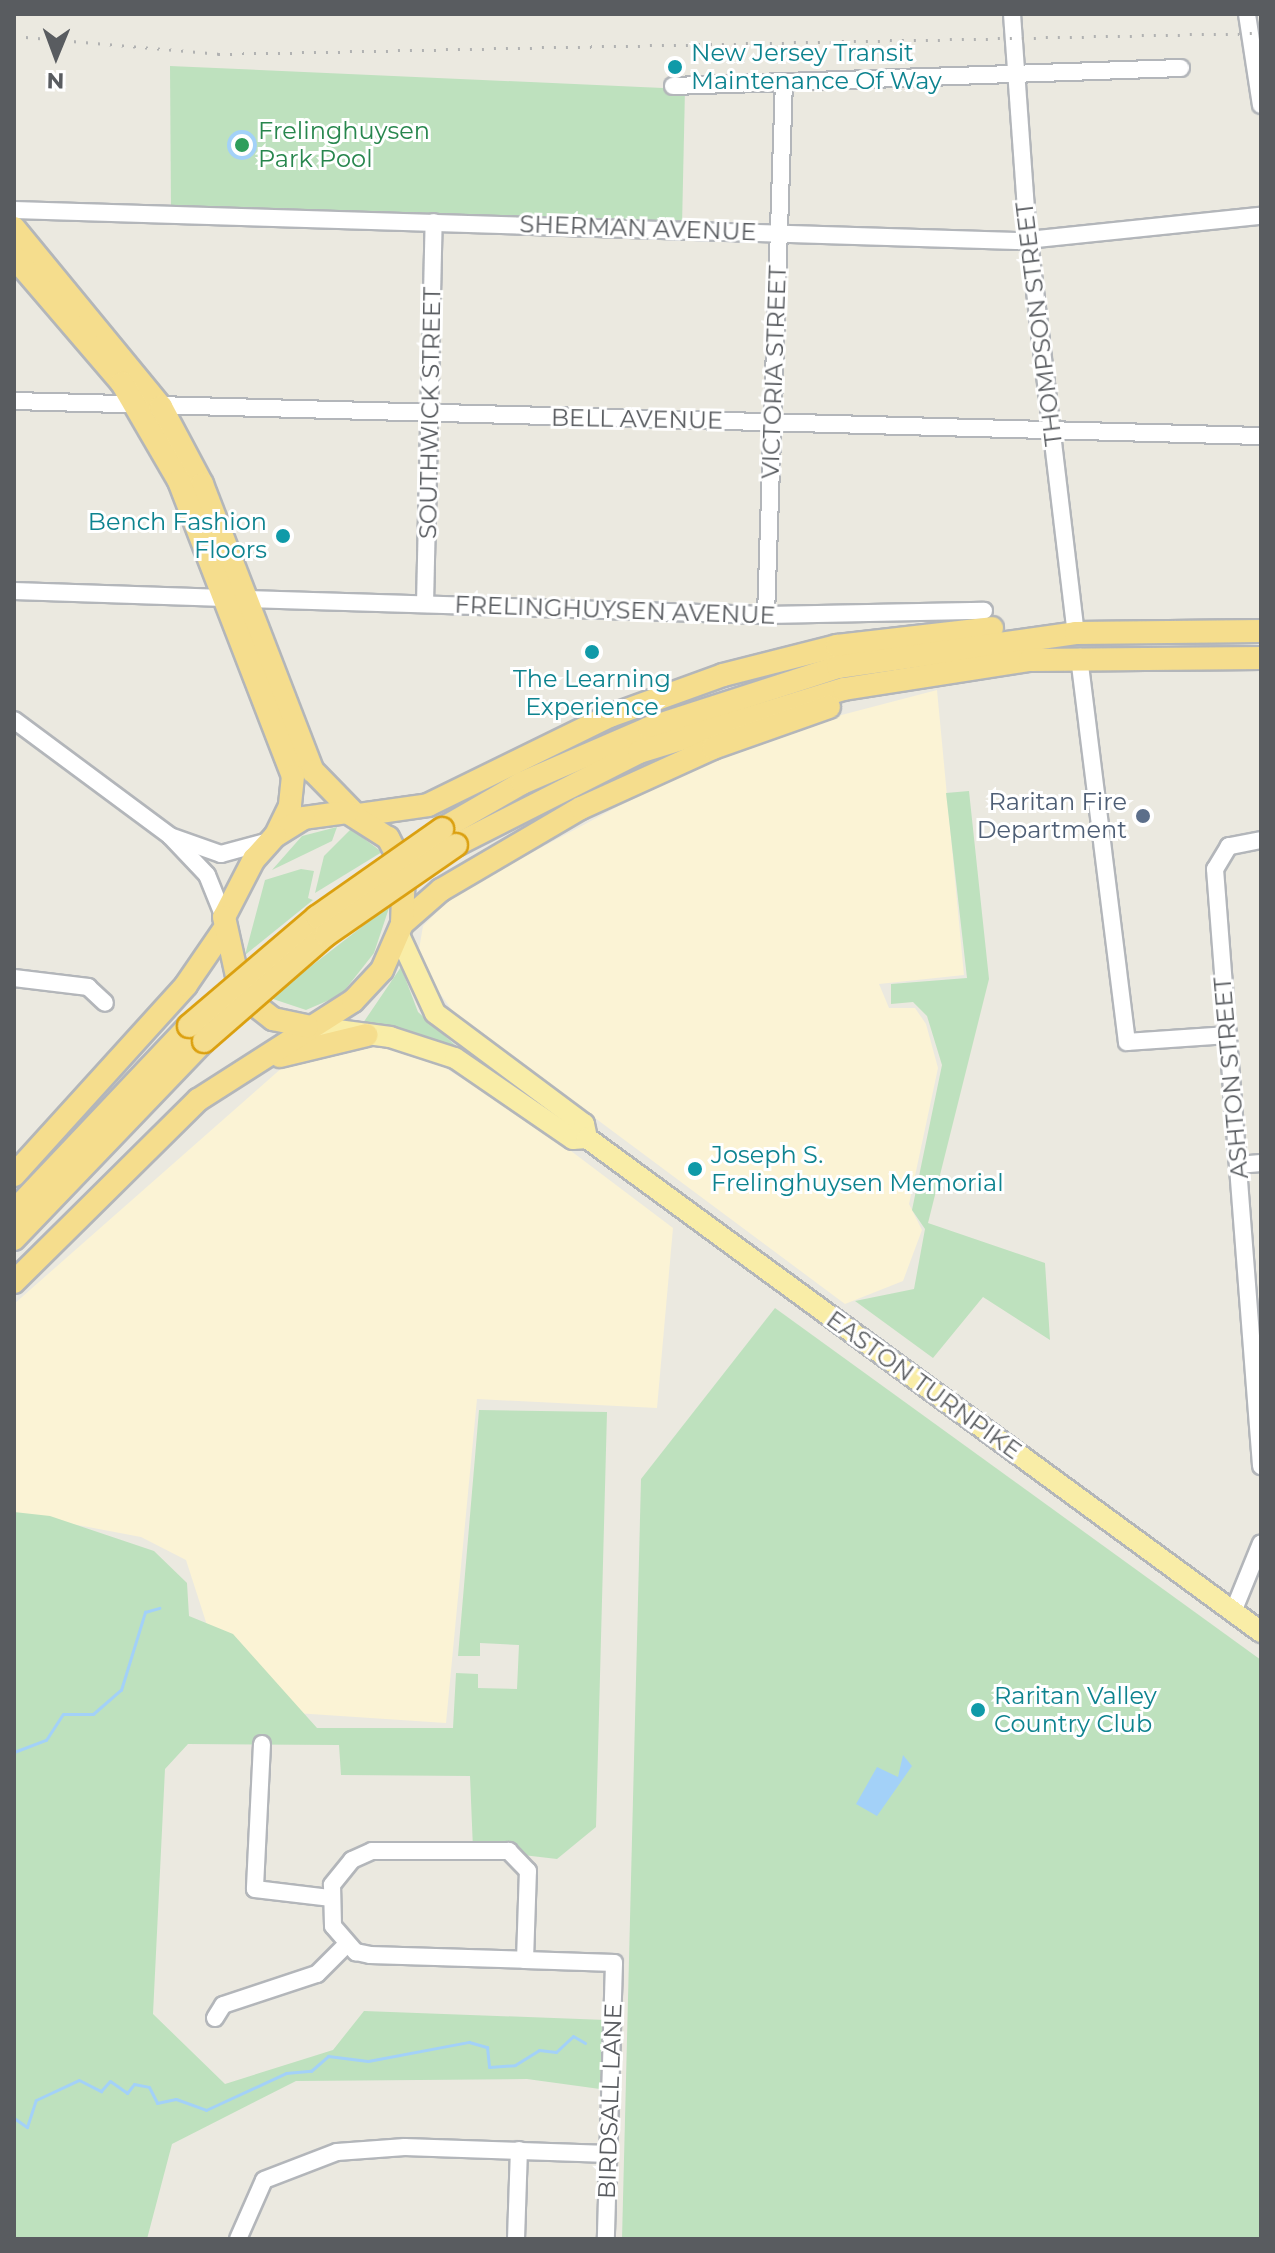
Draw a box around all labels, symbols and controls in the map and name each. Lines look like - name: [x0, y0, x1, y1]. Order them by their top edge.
- north arrow: [16, 16, 96, 96]
- place label: New Jersey Transit Maintenance Of Way: [691, 39, 942, 95]
- marker: New Jersey Transit Maintenance Of Way: [666, 58, 684, 76]
- text: N: [46, 67, 65, 94]
- place label: Frelinghuysen Park Pool: [258, 117, 430, 173]
- marker: Frelinghuysen Park Pool: [233, 136, 251, 154]
- street label: THOMPSON STREET: [1010, 200, 1068, 448]
- street label: SHERMAN AVENUE: [519, 209, 757, 247]
- street label: VICTORIA STREET: [756, 265, 792, 479]
- street label: SOUTHWICK STREET: [413, 287, 447, 539]
- street label: BELL AVENUE: [551, 403, 723, 435]
- place label: Bench Fashion Floors: [88, 508, 267, 564]
- marker: Bench Fashion Floors: [274, 527, 292, 545]
- street label: FRELINGHUYSEN AVENUE: [454, 590, 776, 630]
- marker: The Learning Experience: [583, 643, 601, 661]
- place label: The Learning Experience: [513, 665, 671, 721]
- place label: Raritan Fire Department: [977, 788, 1127, 844]
- marker: Raritan Fire Department: [1134, 807, 1152, 825]
- street label: ASHTON STREET: [1208, 976, 1254, 1180]
- place label: Joseph S. Frelinghuysen Memorial: [711, 1141, 1004, 1197]
- marker: Joseph S. Frelinghuysen Memorial: [686, 1160, 704, 1178]
- street label: EASTON TURNPIKE: [821, 1305, 1027, 1465]
- place label: Raritan Valley Country Club: [994, 1682, 1157, 1738]
- marker: Raritan Valley Country Club: [969, 1701, 987, 1719]
- street label: BIRDSALL LANE: [592, 2003, 628, 2199]

